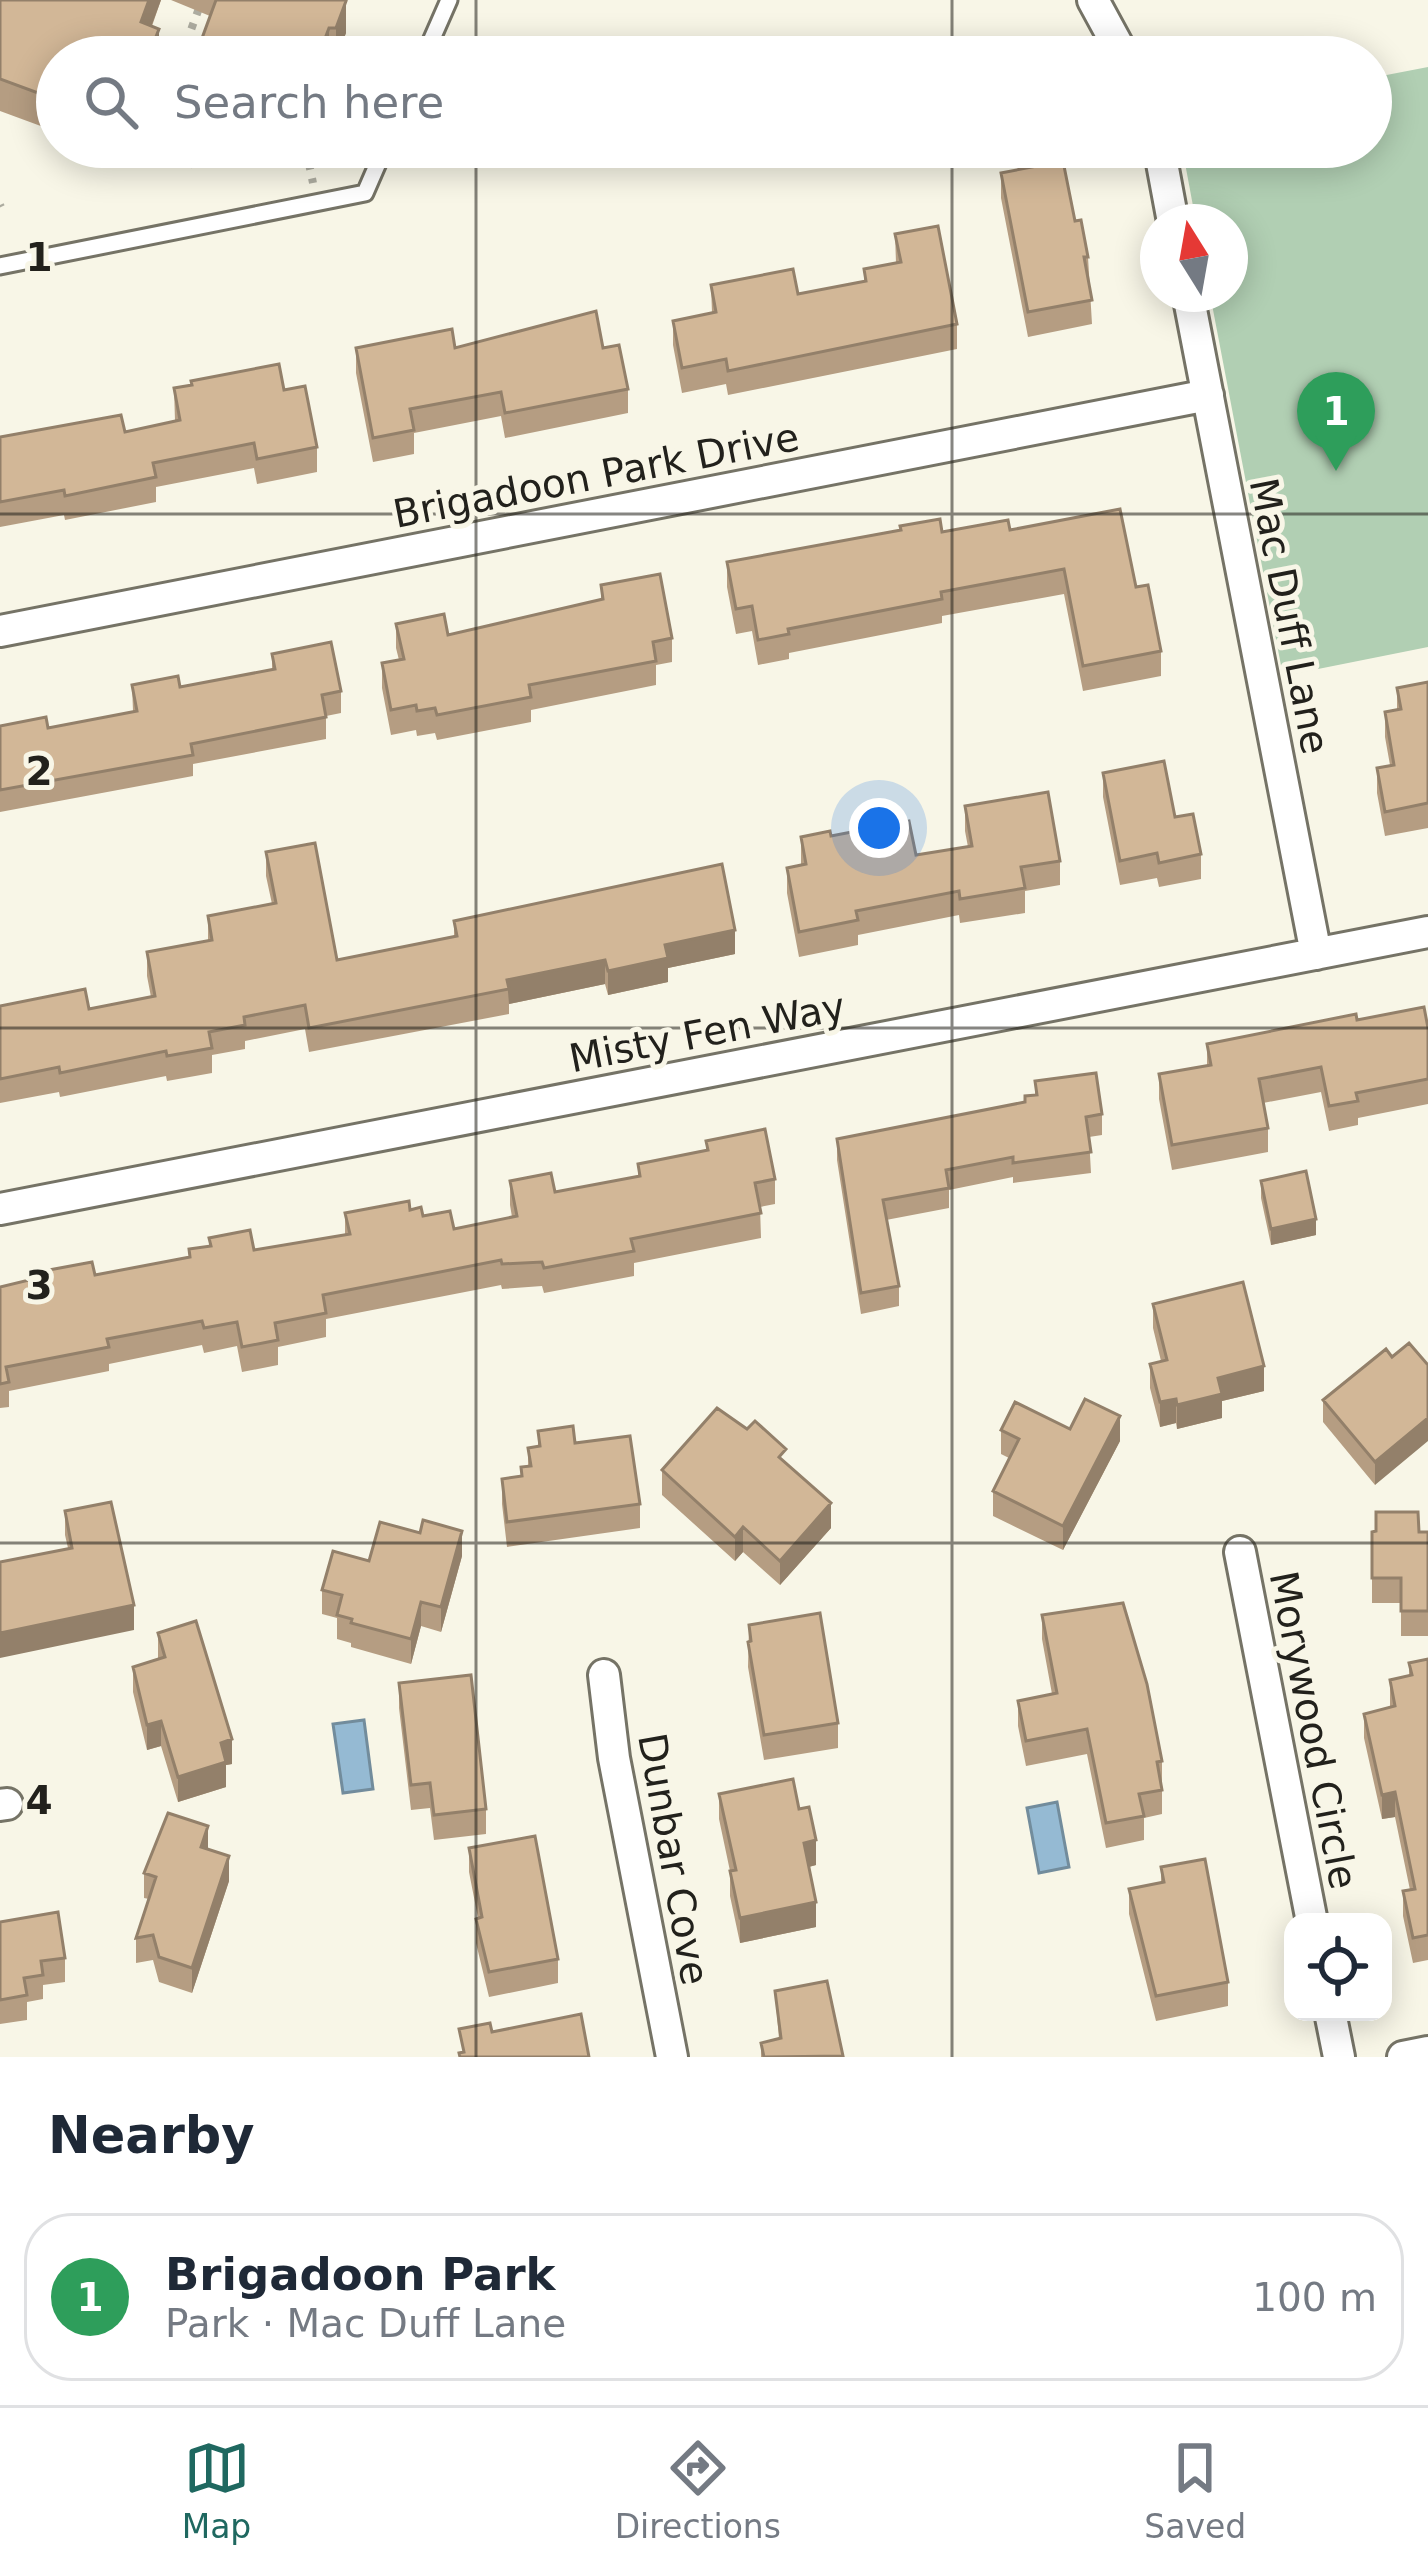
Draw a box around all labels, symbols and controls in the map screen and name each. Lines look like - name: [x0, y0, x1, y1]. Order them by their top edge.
- search box: [36, 36, 1392, 168]
- icon: search: [78, 69, 144, 135]
- text: Search here: [174, 76, 444, 129]
- north arrow: [1140, 204, 1248, 312]
- text: 1: [25, 235, 53, 280]
- pin: 1: [1297, 372, 1375, 471]
- street label: Brigadoon Park Drive: [389, 414, 803, 537]
- street label: Mac Duff Lane: [1241, 474, 1338, 758]
- text: 2: [25, 749, 53, 794]
- your location: [849, 798, 909, 858]
- street label: Misty Fen Way: [565, 984, 849, 1081]
- text: 3: [25, 1263, 53, 1308]
- street label: Morywood Circle: [1261, 1567, 1366, 1893]
- street label: Dunbar Cove: [629, 1730, 718, 1988]
- text: 4: [25, 1778, 53, 1823]
- map controls: [1284, 1913, 1392, 2021]
- button: locate: [1284, 1913, 1392, 2021]
- text: Nearby: [48, 2106, 255, 2165]
- text: Brigadoon Park: [165, 2248, 556, 2301]
- text: 1: [76, 2275, 104, 2320]
- text: 100 m: [1252, 2275, 1377, 2320]
- text: Park · Mac Duff Lane: [165, 2301, 566, 2346]
- tab: Map: [182, 2435, 251, 2546]
- tab: Directions: [615, 2435, 781, 2546]
- tab: Saved: [1144, 2435, 1246, 2546]

